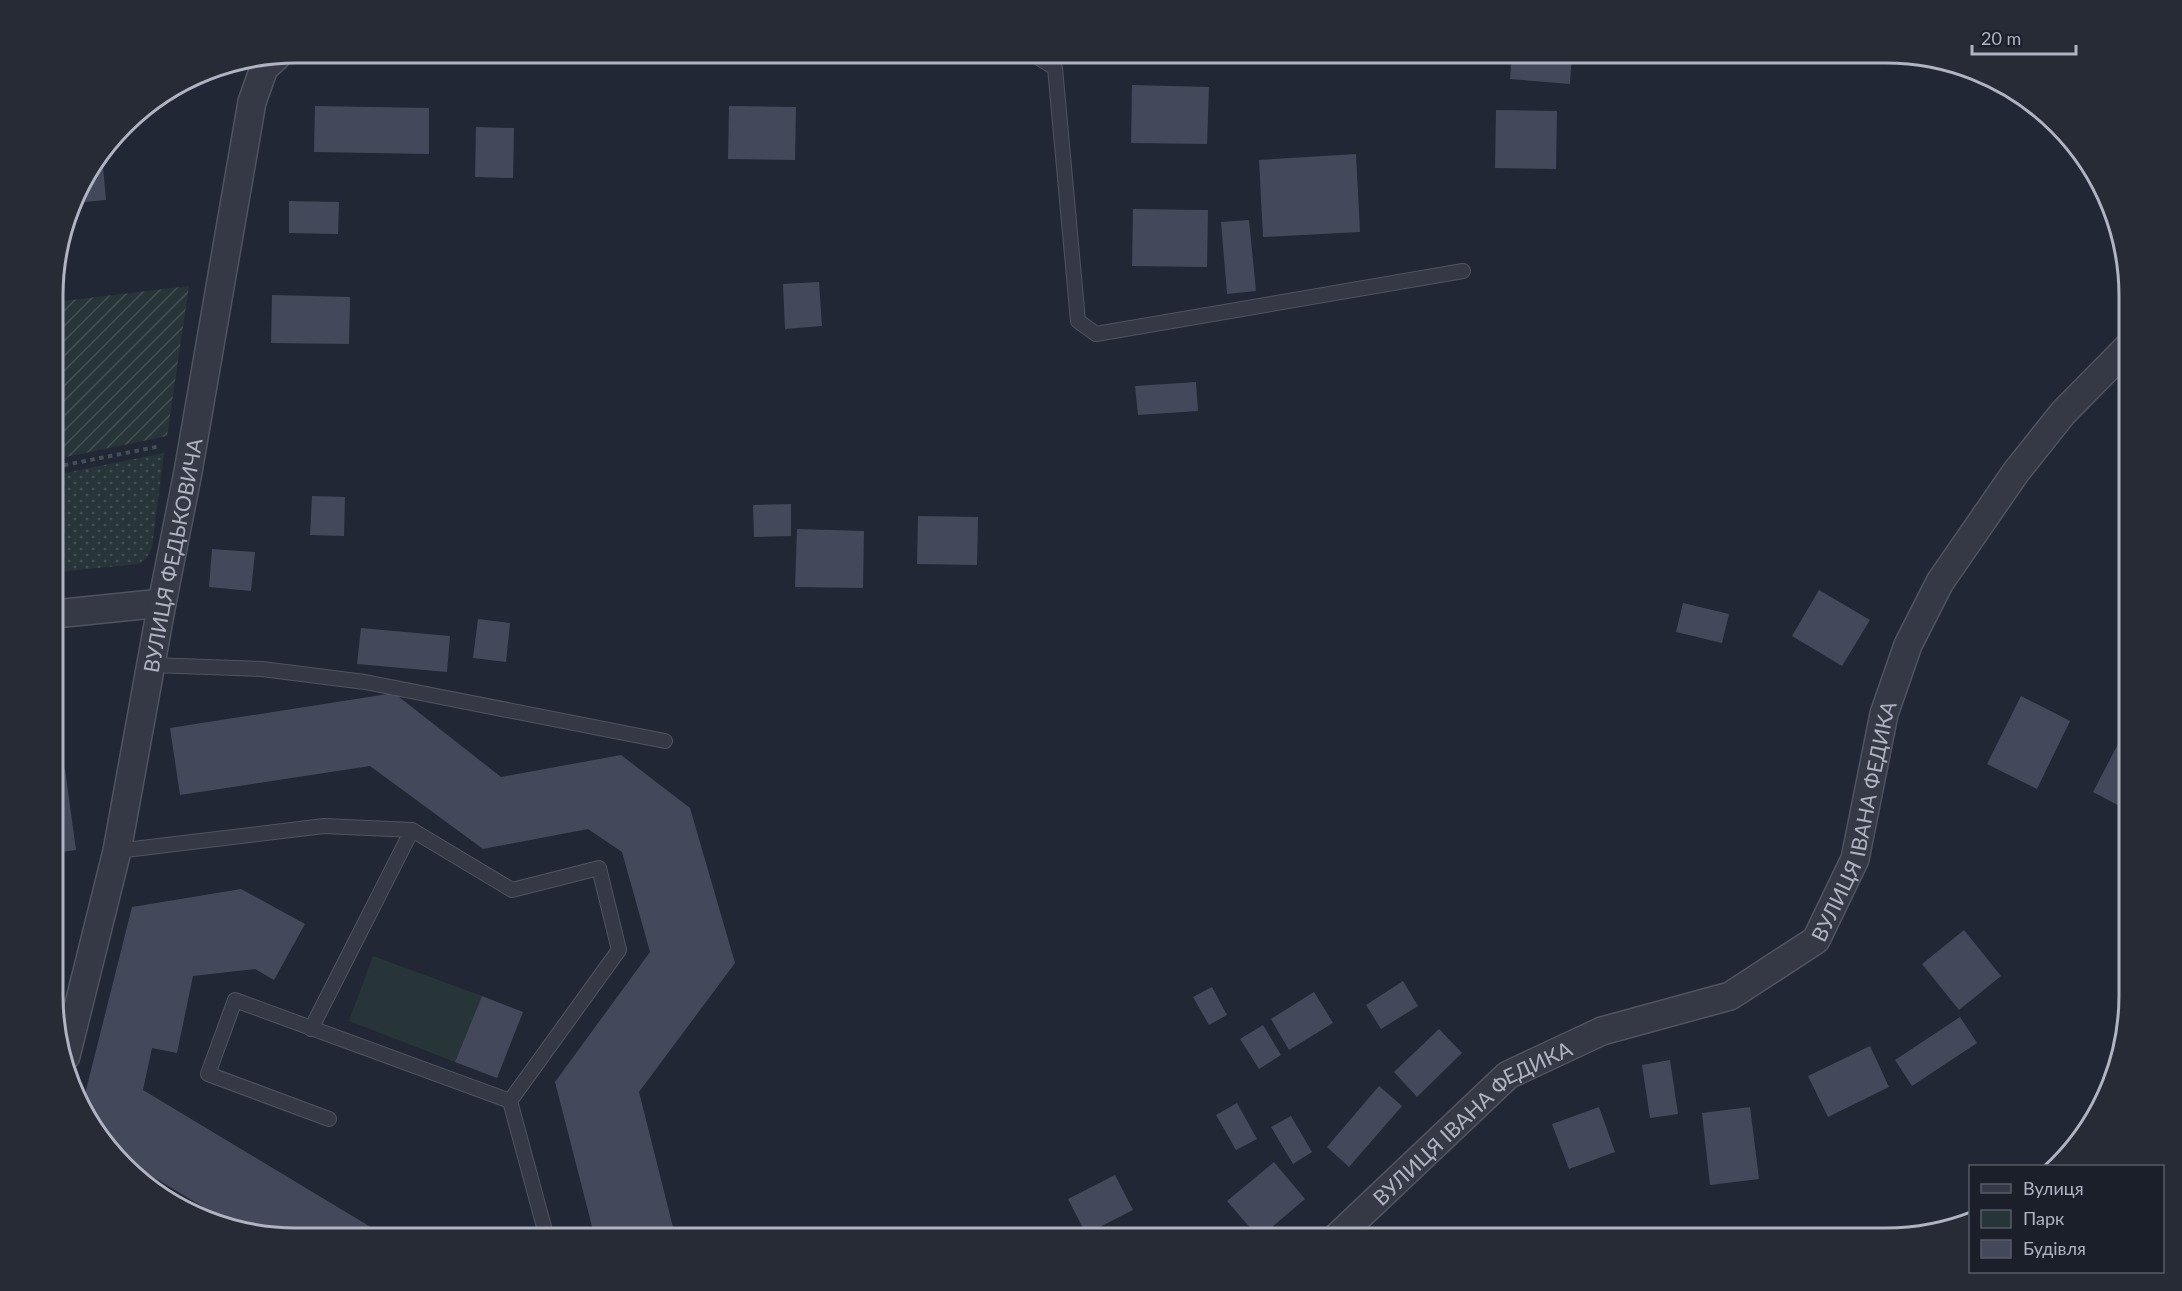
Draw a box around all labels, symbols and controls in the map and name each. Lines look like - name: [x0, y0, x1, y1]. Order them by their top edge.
- scale bar: [1972, 18, 2076, 56]
- text: 20 m: [1981, 27, 2021, 49]
- street label: ВУЛИЦЯ ФЕДЬКОВИЧА: [137, 435, 206, 674]
- street label: ВУЛИЦЯ ІВАНА ФЕДИКА: [1805, 696, 1901, 945]
- street label: ВУЛИЦЯ ІВАНА ФЕДИКА: [1367, 1034, 1576, 1210]
- legend: [1969, 1165, 2164, 1273]
- text: Вулиця: [2023, 1177, 2084, 1199]
- text: Парк: [2023, 1207, 2065, 1229]
- text: Будівля: [2023, 1237, 2086, 1259]

